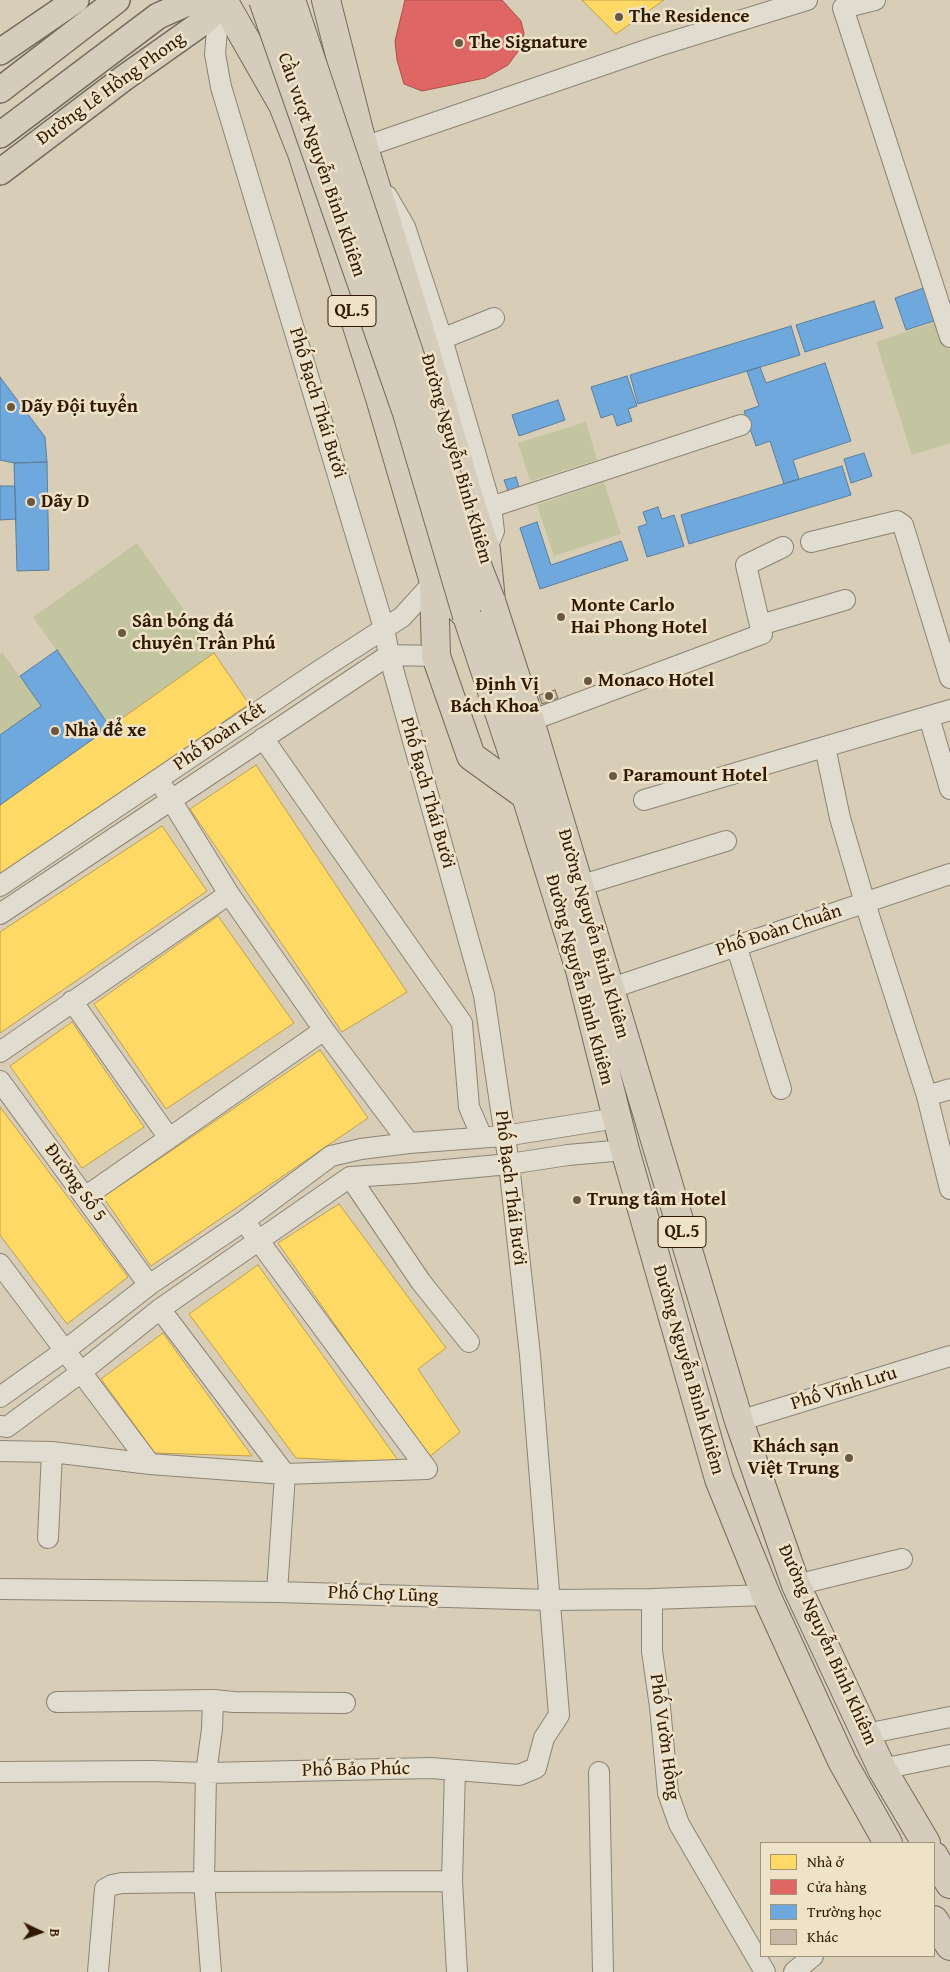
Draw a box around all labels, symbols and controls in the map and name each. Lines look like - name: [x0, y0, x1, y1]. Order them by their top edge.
- place label: The Residence: [629, 6, 750, 28]
- marker: The Residence: [613, 11, 625, 23]
- street label: Đường Lê Hồng Phong: [32, 27, 190, 151]
- place label: The Signature: [469, 32, 588, 54]
- marker: The Signature: [453, 37, 465, 49]
- street label: Cầu vượt Nguyễn Bỉnh Khiêm: [272, 50, 370, 280]
- road number: QL.5: [328, 296, 376, 326]
- street label: Phố Bạch Thái Bưởi: [283, 325, 351, 481]
- street label: Đường Nguyễn Bỉnh Khiêm: [415, 351, 497, 567]
- place label: Dãy Đội tuyển: [21, 396, 138, 418]
- marker: Dãy Đội tuyển: [5, 401, 17, 413]
- place label: Dãy D: [41, 491, 89, 513]
- marker: Dãy D: [25, 496, 37, 508]
- place label: Monte Carlo Hai Phong Hotel: [571, 595, 707, 639]
- place label: Sân bóng đá chuyên Trần Phú: [132, 611, 275, 655]
- marker: Monte Carlo Hai Phong Hotel: [555, 611, 567, 623]
- marker: Sân bóng đá chuyên Trần Phú: [116, 627, 128, 639]
- place label: Monaco Hotel: [598, 670, 714, 692]
- place label: Định Vị Bách Khoa: [451, 674, 539, 718]
- marker: Monaco Hotel: [582, 675, 594, 687]
- marker: Định Vị Bách Khoa: [543, 690, 555, 702]
- street label: Phố Đoàn Kết: [169, 698, 271, 776]
- street label: Phố Bạch Thái Bưởi: [395, 715, 459, 871]
- place label: Nhà để xe: [65, 720, 146, 742]
- marker: Nhà để xe: [49, 725, 61, 737]
- place label: Paramount Hotel: [623, 765, 768, 787]
- marker: Paramount Hotel: [607, 770, 619, 782]
- street label: Đường Nguyễn Bỉnh Khiêm: [552, 826, 634, 1042]
- street label: Đường Nguyễn Bình Khiêm: [540, 872, 618, 1088]
- street label: Phố Đoàn Chuẩn: [713, 900, 845, 962]
- street label: Phố Bạch Thái Bưởi: [489, 1109, 531, 1267]
- street label: Đường Số 5: [39, 1140, 111, 1226]
- place label: Trung tâm Hotel: [587, 1189, 726, 1211]
- marker: Trung tâm Hotel: [571, 1194, 583, 1206]
- road number: QL.5: [658, 1216, 706, 1248]
- street label: Đường Nguyễn Bình Khiêm: [647, 1262, 729, 1478]
- street label: Phố Vĩnh Lưu: [788, 1362, 900, 1416]
- place label: Khách sạn Việt Trung: [748, 1436, 839, 1480]
- marker: Khách sạn Việt Trung: [843, 1452, 855, 1464]
- street label: Đường Nguyễn Bỉnh Khiêm: [772, 1541, 882, 1749]
- street label: Phố Chợ Lũng: [328, 1582, 438, 1608]
- street label: Phố Vườn Hồng: [644, 1673, 684, 1801]
- street label: Phố Bảo Phúc: [302, 1758, 410, 1782]
- legend: [760, 1842, 935, 1957]
- text: Nhà ở: [807, 1851, 844, 1872]
- text: Cửa hàng: [807, 1876, 866, 1897]
- text: Trường học: [807, 1901, 881, 1922]
- north arrow: [15, 1907, 65, 1957]
- text: Khác: [807, 1926, 838, 1947]
- text: B: [45, 1928, 65, 1938]

